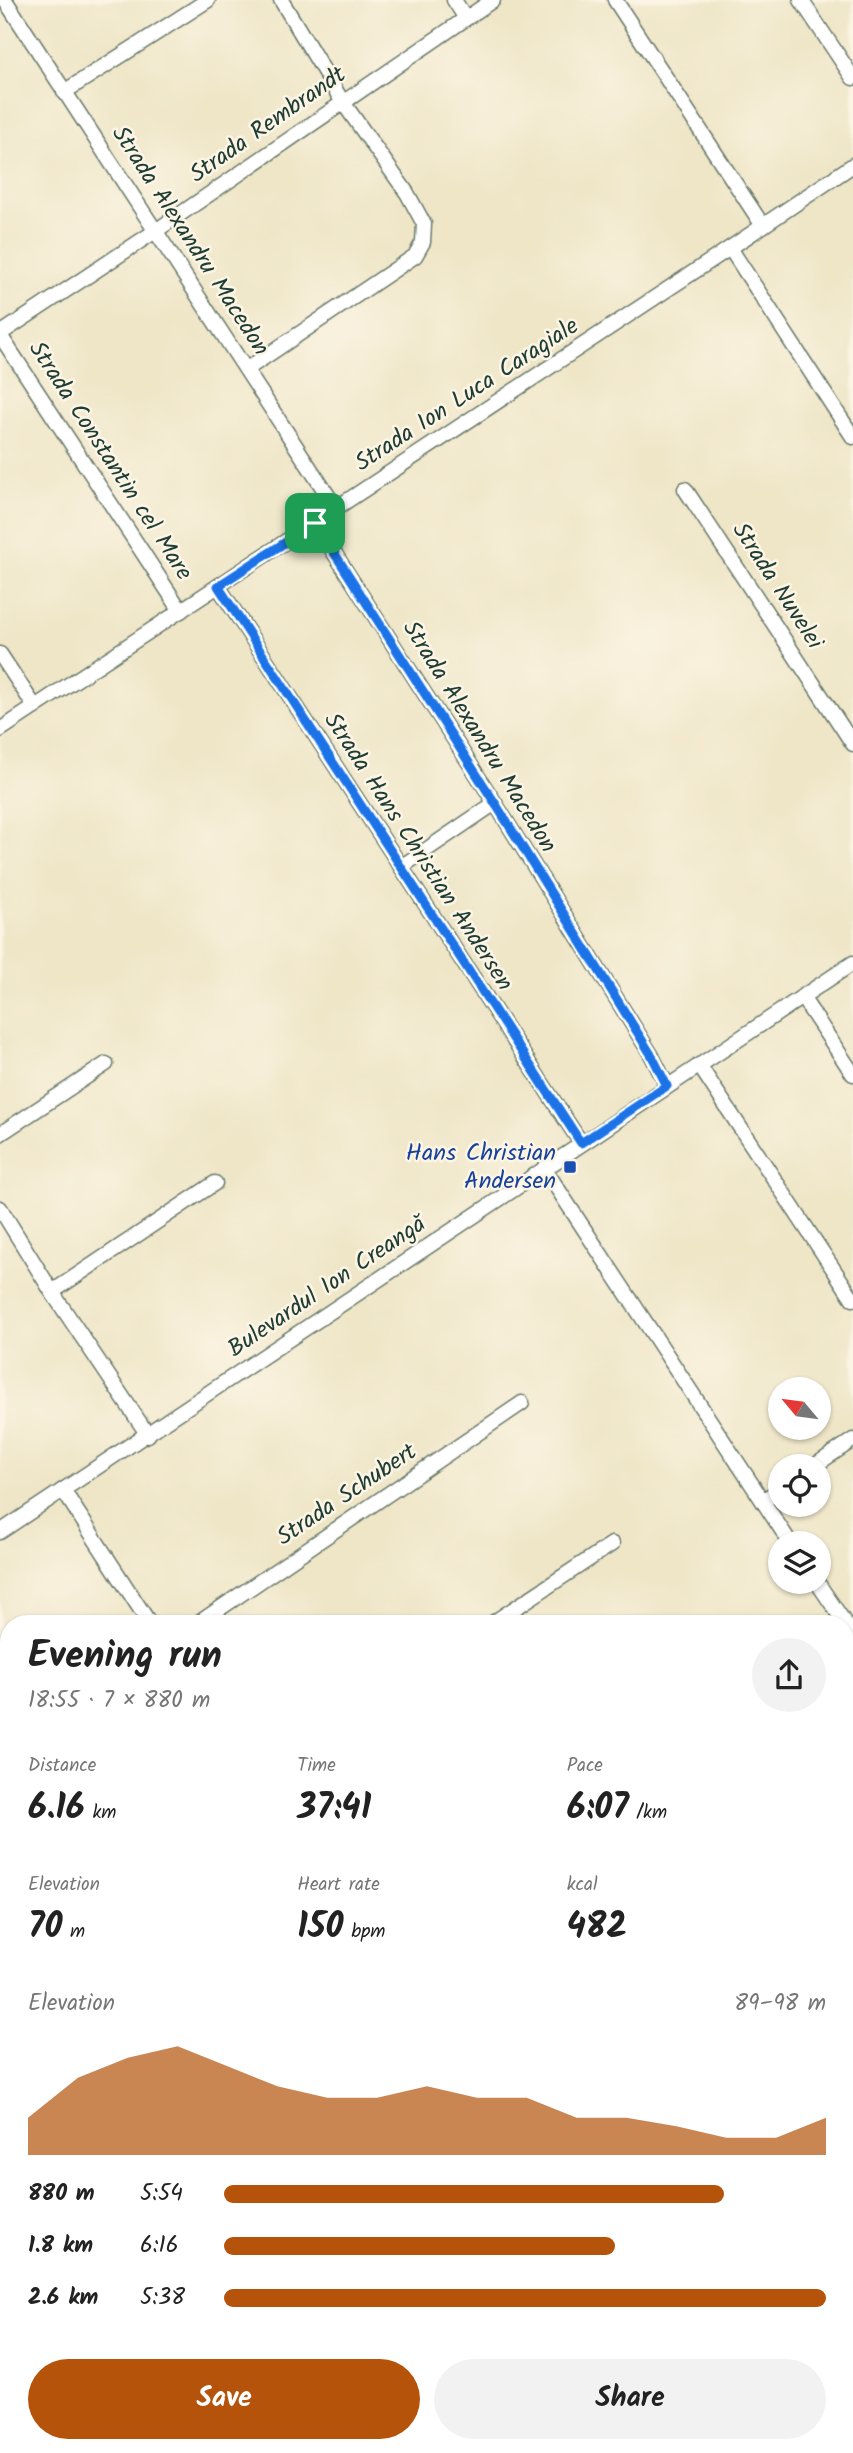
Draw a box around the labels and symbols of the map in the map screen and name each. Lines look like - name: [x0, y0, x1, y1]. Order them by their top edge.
- street label: Strada Rembrandt: [182, 56, 355, 194]
- street label: Strada Alexandru Macedon: [101, 118, 279, 364]
- street label: Strada Ion Luca Caragiale: [347, 307, 587, 482]
- street label: Strada Constantin cel Mare: [18, 333, 202, 589]
- pin: [285, 493, 345, 553]
- street label: Strada Nuvelei: [721, 514, 834, 659]
- street label: Strada Alexandru Macedon: [391, 613, 567, 861]
- street label: Strada Hans Christian Andersen: [313, 705, 523, 999]
- place label: Hans Christian Andersen: [406, 1134, 556, 1201]
- marker: Hans Christian Andersen: [562, 1159, 578, 1175]
- street label: Bulevardul Ion Creangă: [220, 1204, 436, 1368]
- north arrow: [768, 1377, 831, 1440]
- street label: Strada Schubert: [269, 1433, 426, 1557]

